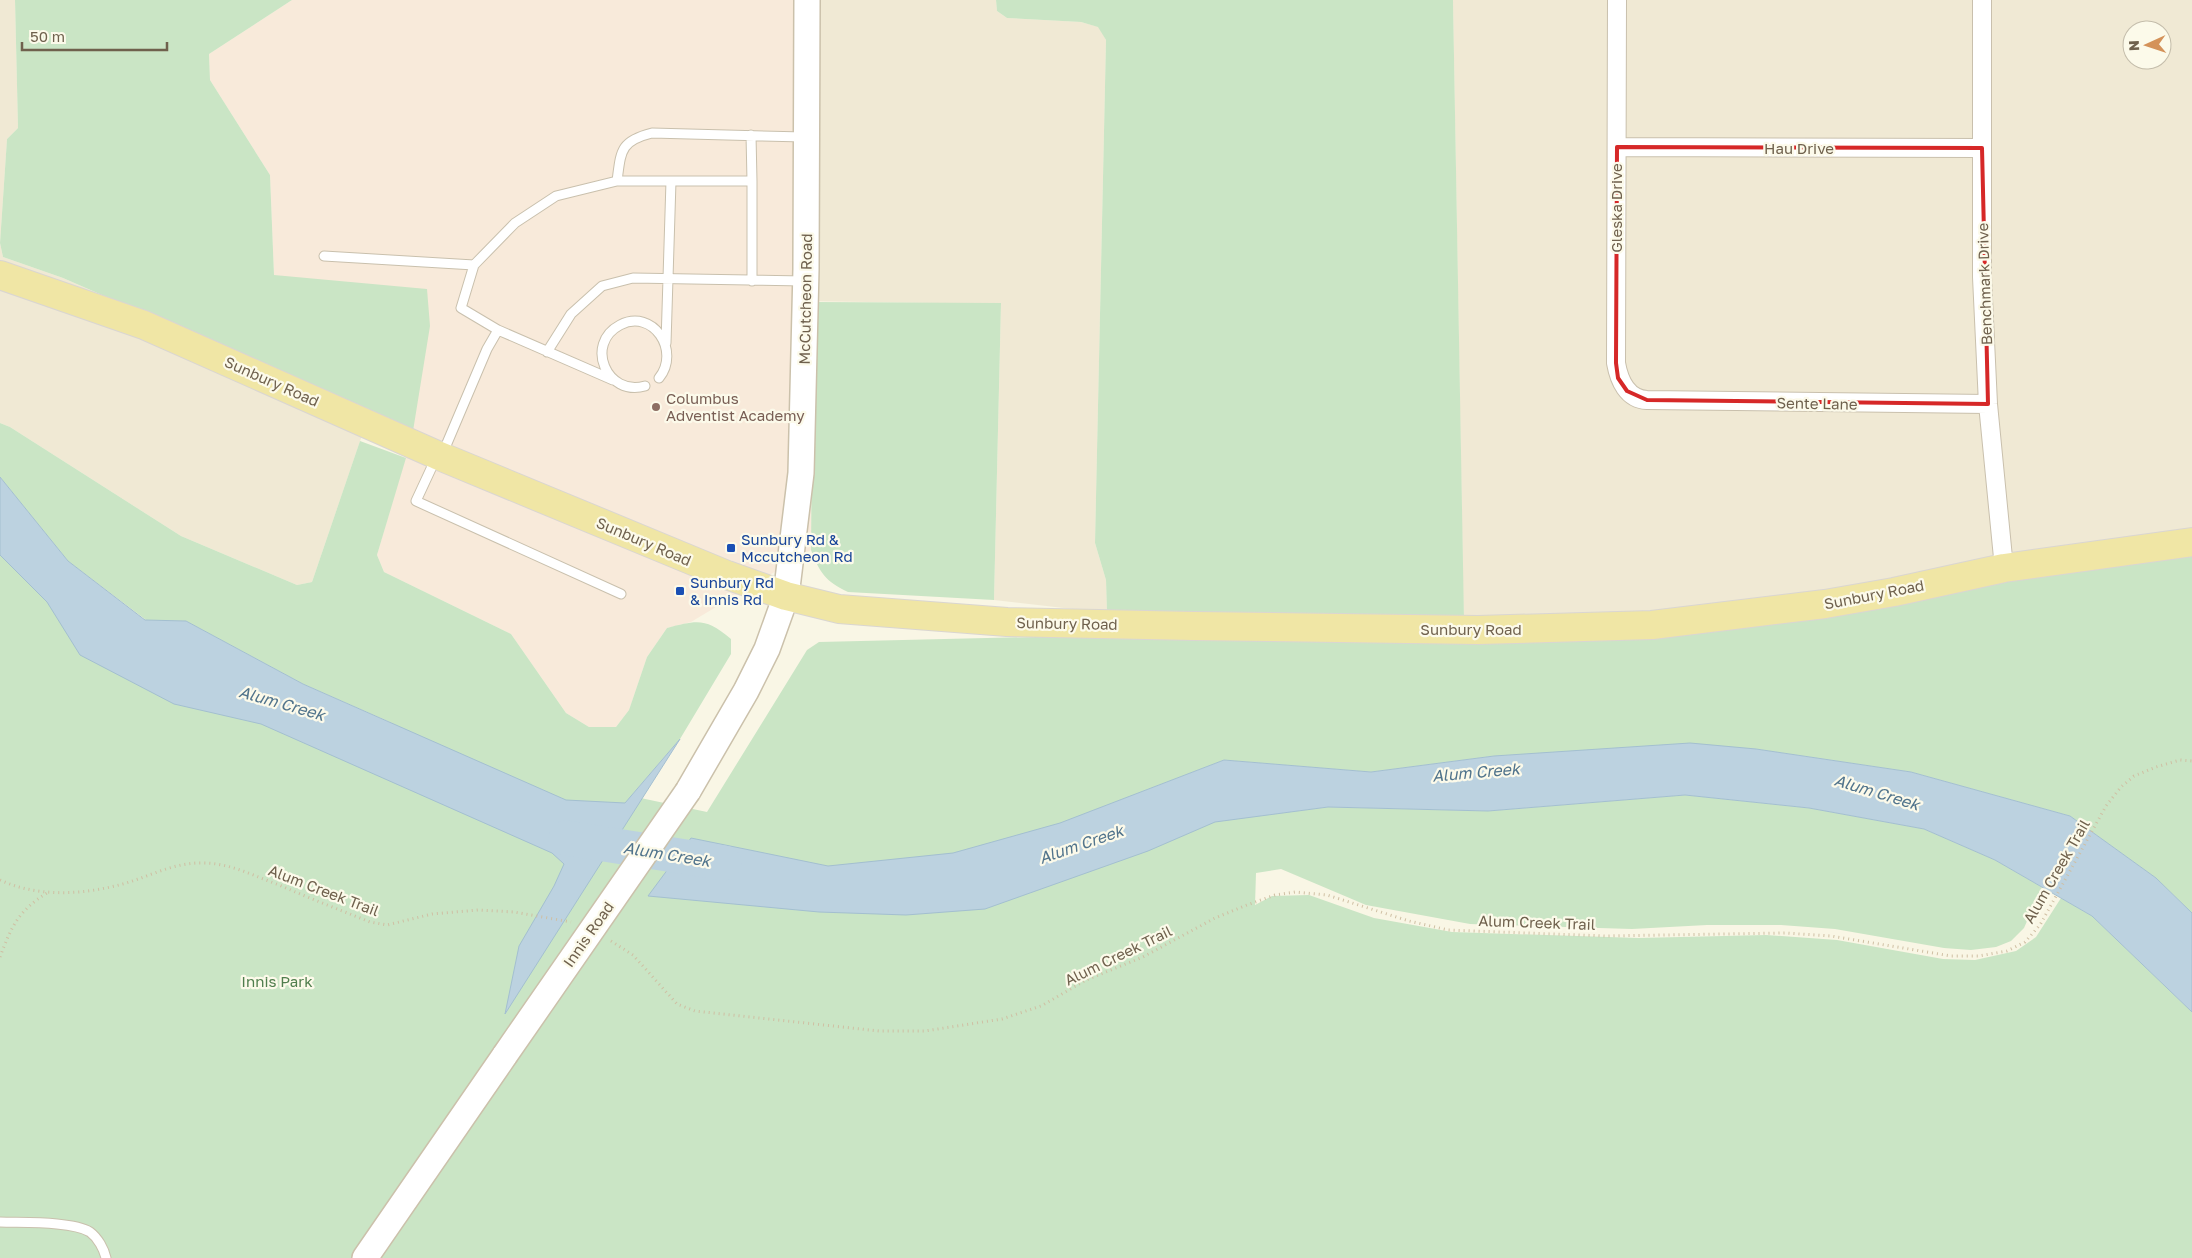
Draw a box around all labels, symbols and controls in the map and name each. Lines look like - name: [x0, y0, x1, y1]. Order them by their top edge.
- scale bar: [22, 20, 168, 52]
- north arrow: [2122, 20, 2172, 70]
- text: 50 m: [30, 27, 65, 45]
- text: N: [2125, 40, 2142, 51]
- street label: Hau Drive: [1764, 139, 1834, 157]
- street label: Gleska Drive: [1607, 163, 1625, 253]
- street label: Benchmark Drive: [1973, 222, 1995, 345]
- street label: McCutcheon Road: [795, 233, 815, 365]
- street label: Sunbury Road: [222, 352, 322, 410]
- place label: Columbus Adventist Academy: [666, 389, 805, 424]
- street label: Sente Lane: [1776, 393, 1858, 413]
- marker: Columbus Adventist Academy: [650, 401, 662, 413]
- street label: Sunbury Road: [594, 513, 694, 569]
- place label: Sunbury Rd & Mccutcheon Rd: [741, 530, 853, 565]
- marker: Sunbury Rd & Mccutcheon Rd: [725, 542, 737, 554]
- place label: Sunbury Rd & Innis Rd: [690, 573, 774, 608]
- street label: Sunbury Road: [1823, 575, 1925, 613]
- marker: Sunbury Rd & Innis Rd: [674, 585, 686, 597]
- street label: Sunbury Road: [1016, 613, 1118, 633]
- street label: Sunbury Road: [1420, 620, 1522, 638]
- water label: Alum Creek: [237, 681, 329, 725]
- water label: Alum Creek: [1431, 758, 1523, 786]
- water label: Alum Creek: [1832, 770, 1924, 815]
- street label: Alum Creek Trail: [2019, 816, 2093, 926]
- water label: Alum Creek: [1036, 820, 1128, 868]
- water label: Alum Creek: [622, 837, 714, 871]
- street label: Alum Creek Trail: [266, 861, 382, 919]
- street label: Innis Road: [559, 898, 617, 970]
- street label: Alum Creek Trail: [1478, 911, 1596, 933]
- street label: Alum Creek Trail: [1061, 921, 1175, 989]
- park label: Innis Park: [241, 972, 313, 990]

